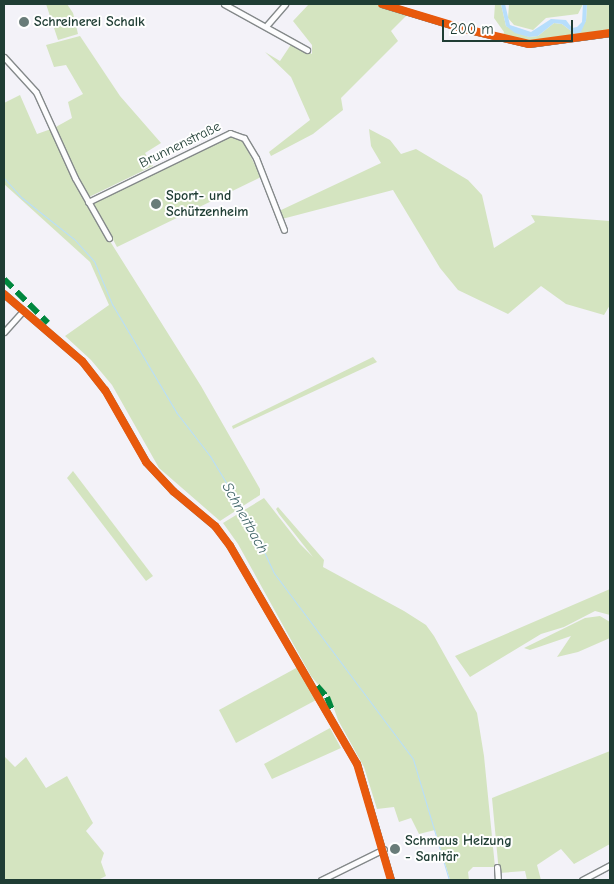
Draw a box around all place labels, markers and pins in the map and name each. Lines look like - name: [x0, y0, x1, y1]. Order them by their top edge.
- place label: Schreinerei Schalk: [34, 14, 145, 30]
- marker: Schreinerei Schalk: [18, 16, 30, 28]
- place label: Sport- und Schützenheim: [166, 188, 249, 220]
- marker: Sport- und Schützenheim: [150, 198, 162, 210]
- place label: Schmaus Heizung - Sanitär: [405, 833, 512, 866]
- marker: Schmaus Heizung - Sanitär: [389, 843, 401, 855]

